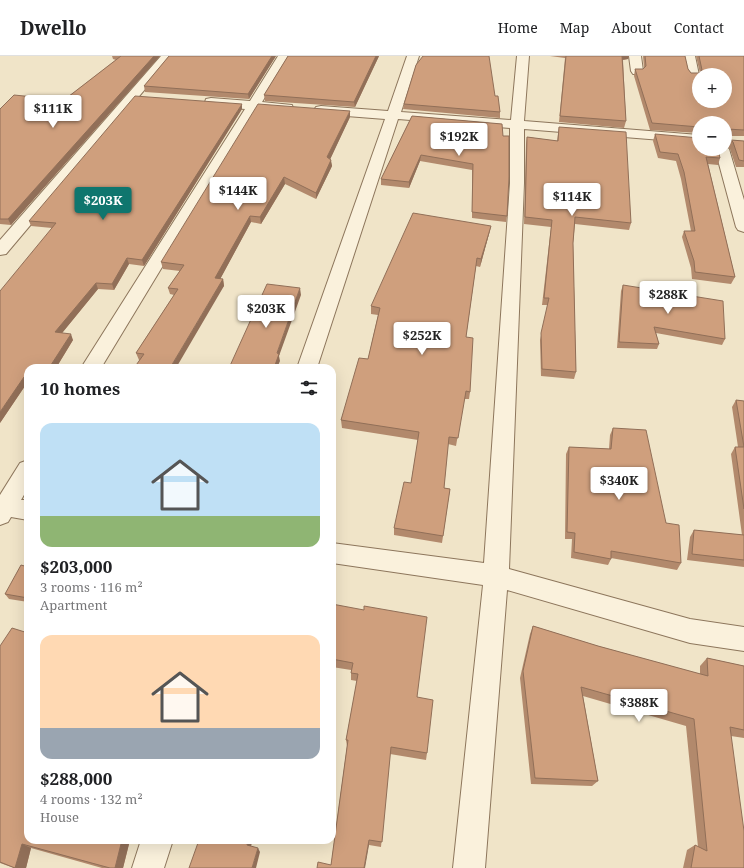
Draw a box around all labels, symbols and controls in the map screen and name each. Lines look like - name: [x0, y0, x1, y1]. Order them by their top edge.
- text: Dwello: [20, 15, 87, 41]
- text: Home: [498, 18, 538, 37]
- text: Map: [560, 18, 589, 37]
- text: About: [611, 18, 652, 37]
- text: Contact: [674, 18, 724, 37]
- map controls: [692, 68, 732, 156]
- button: +: [692, 68, 732, 108]
- pin: $111K: [25, 95, 81, 129]
- text: $111K: [34, 99, 72, 117]
- button: −: [692, 116, 732, 156]
- pin: $192K: [431, 123, 487, 157]
- text: $192K: [440, 127, 478, 145]
- pin: $144K: [210, 177, 266, 211]
- text: $144K: [219, 181, 257, 199]
- pin: $114K: [544, 183, 600, 217]
- pin: $203K: [75, 187, 131, 221]
- text: $114K: [553, 187, 591, 205]
- text: $203K: [84, 191, 122, 209]
- pin: $288K: [640, 281, 696, 315]
- text: $288K: [649, 285, 687, 303]
- pin: $203K: [238, 295, 294, 329]
- text: $203K: [247, 299, 285, 317]
- pin: $252K: [394, 322, 450, 356]
- text: $252K: [403, 326, 441, 344]
- text: 10 homes: [40, 377, 120, 400]
- icon: filters: [298, 377, 320, 399]
- icon: home: [144, 449, 216, 521]
- pin: $340K: [591, 467, 647, 501]
- text: $340K: [600, 471, 638, 489]
- text: $203,000: [40, 555, 112, 578]
- text: 3 rooms · 116 m²: [40, 578, 143, 596]
- text: Apartment: [40, 596, 107, 614]
- icon: home: [144, 661, 216, 733]
- pin: $388K: [611, 689, 667, 723]
- text: $388K: [620, 693, 658, 711]
- text: $288,000: [40, 767, 112, 790]
- text: 4 rooms · 132 m²: [40, 790, 143, 808]
- text: House: [40, 808, 79, 826]

